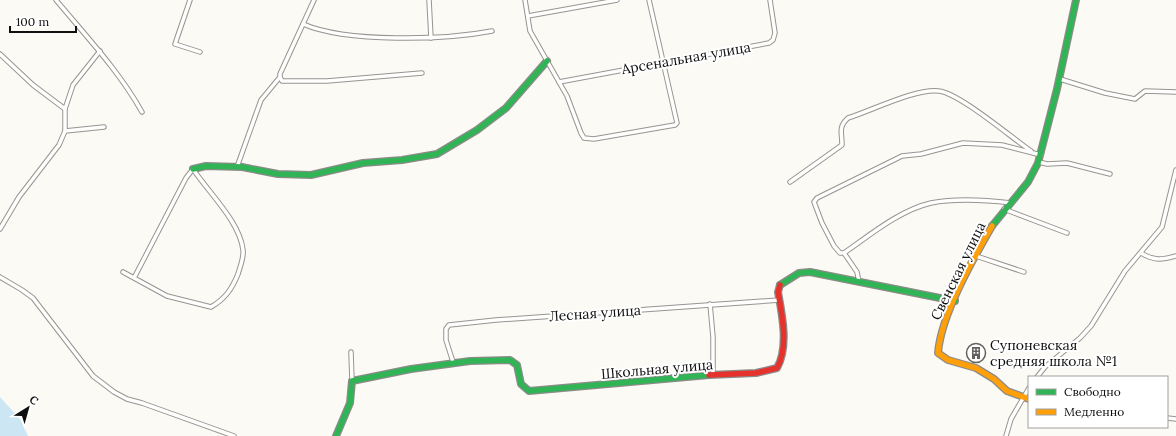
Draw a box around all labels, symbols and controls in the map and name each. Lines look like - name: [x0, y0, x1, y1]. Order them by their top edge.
- scale bar: [10, 8, 76, 34]
- text: 100 m: [16, 14, 49, 29]
- street label: Арсенальная улица: [619, 38, 752, 78]
- street label: Свенская улица: [926, 219, 990, 323]
- street label: Лесная улица: [549, 301, 641, 325]
- place label: Супоневская средняя школа №1: [990, 336, 1117, 370]
- building icon: Супоневская средняя школа №1: [965, 342, 987, 364]
- street label: Школьная улица: [600, 355, 714, 383]
- legend: [1028, 376, 1168, 428]
- text: Свободно: [1064, 384, 1121, 399]
- north arrow: [8, 388, 48, 428]
- text: С: [27, 392, 42, 408]
- text: Медленно: [1064, 404, 1124, 419]

